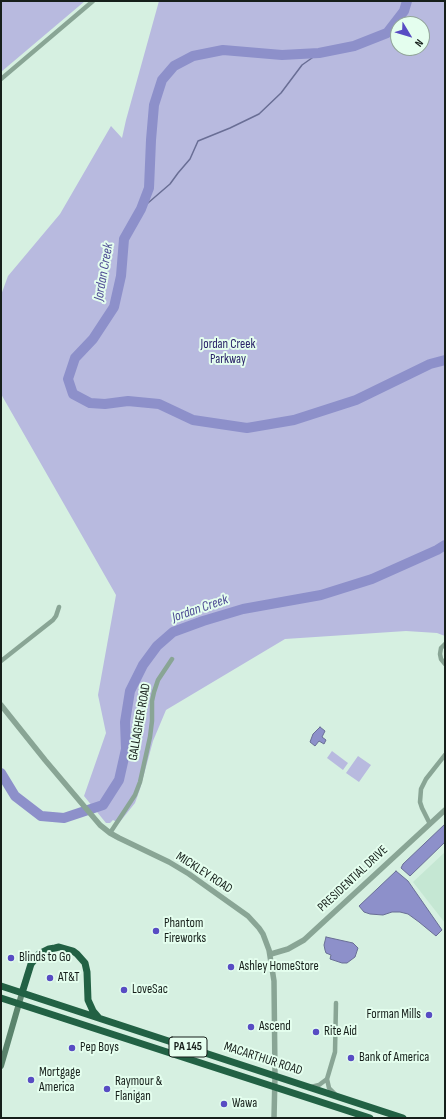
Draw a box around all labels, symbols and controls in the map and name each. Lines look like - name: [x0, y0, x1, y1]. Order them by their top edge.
- north arrow: [390, 16, 430, 56]
- text: N: [412, 37, 426, 49]
- water label: Jordan Creek: [91, 242, 117, 302]
- park label: Jordan Creek Parkway: [201, 337, 255, 368]
- water label: Jordan Creek: [170, 592, 230, 626]
- street label: GALLAGHER ROAD: [126, 682, 154, 762]
- street label: PRESIDENTIAL DRIVE: [315, 843, 391, 915]
- street label: MICKLEY ROAD: [173, 849, 235, 897]
- place label: Phantom Fireworks: [164, 916, 206, 947]
- marker: Phantom Fireworks: [151, 926, 161, 936]
- place label: Blinds to Go: [19, 950, 71, 966]
- marker: Blinds to Go: [6, 953, 16, 963]
- place label: Ashley HomeStore: [239, 959, 319, 975]
- marker: Ashley HomeStore: [226, 962, 236, 972]
- place label: AT&T: [58, 970, 80, 986]
- marker: AT&T: [45, 973, 55, 983]
- place label: LoveSac: [132, 982, 168, 998]
- marker: LoveSac: [119, 985, 129, 995]
- place label: Forman Mills: [367, 1007, 421, 1023]
- marker: Forman Mills: [424, 1010, 434, 1020]
- place label: Ascend: [259, 1019, 291, 1035]
- marker: Ascend: [246, 1022, 256, 1032]
- place label: Rite Aid: [324, 1024, 357, 1040]
- marker: Rite Aid: [311, 1027, 321, 1037]
- road number: PA 145: [169, 1037, 207, 1057]
- street label: MACARTHUR ROAD: [222, 1039, 304, 1079]
- place label: Pep Boys: [80, 1040, 119, 1056]
- marker: Pep Boys: [67, 1043, 77, 1053]
- place label: Bank of America: [359, 1050, 429, 1066]
- marker: Bank of America: [346, 1053, 356, 1063]
- place label: Mortgage America: [39, 1065, 80, 1096]
- place label: Raymour & Flanigan: [115, 1074, 162, 1105]
- marker: Mortgage America: [26, 1075, 36, 1085]
- marker: Raymour & Flanigan: [102, 1084, 112, 1094]
- place label: Wawa: [232, 1096, 257, 1112]
- marker: Wawa: [219, 1099, 229, 1109]

